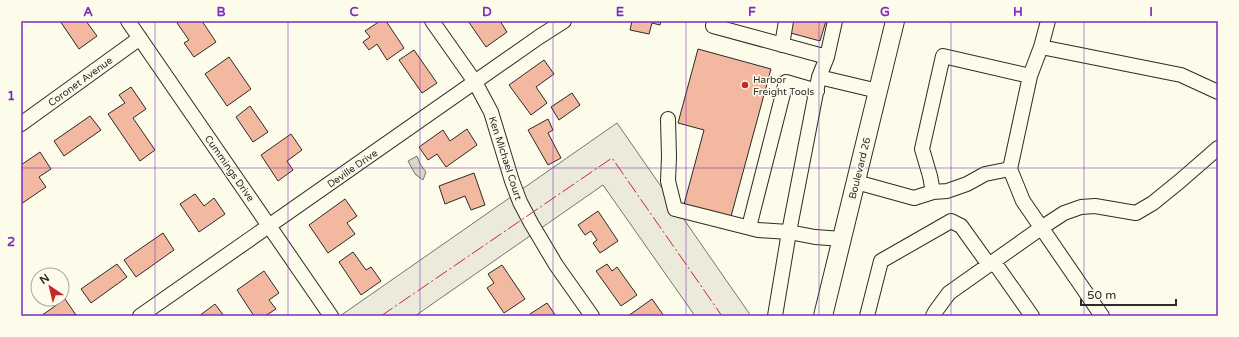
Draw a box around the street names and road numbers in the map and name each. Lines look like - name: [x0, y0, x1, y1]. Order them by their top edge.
- street label: Coronet Avenue: [46, 54, 115, 109]
- street label: Ken Michael Court: [486, 115, 524, 202]
- street label: Cummings Drive: [202, 133, 257, 204]
- street label: Boulevard 26: [847, 136, 873, 200]
- street label: Deville Drive: [325, 147, 380, 191]

